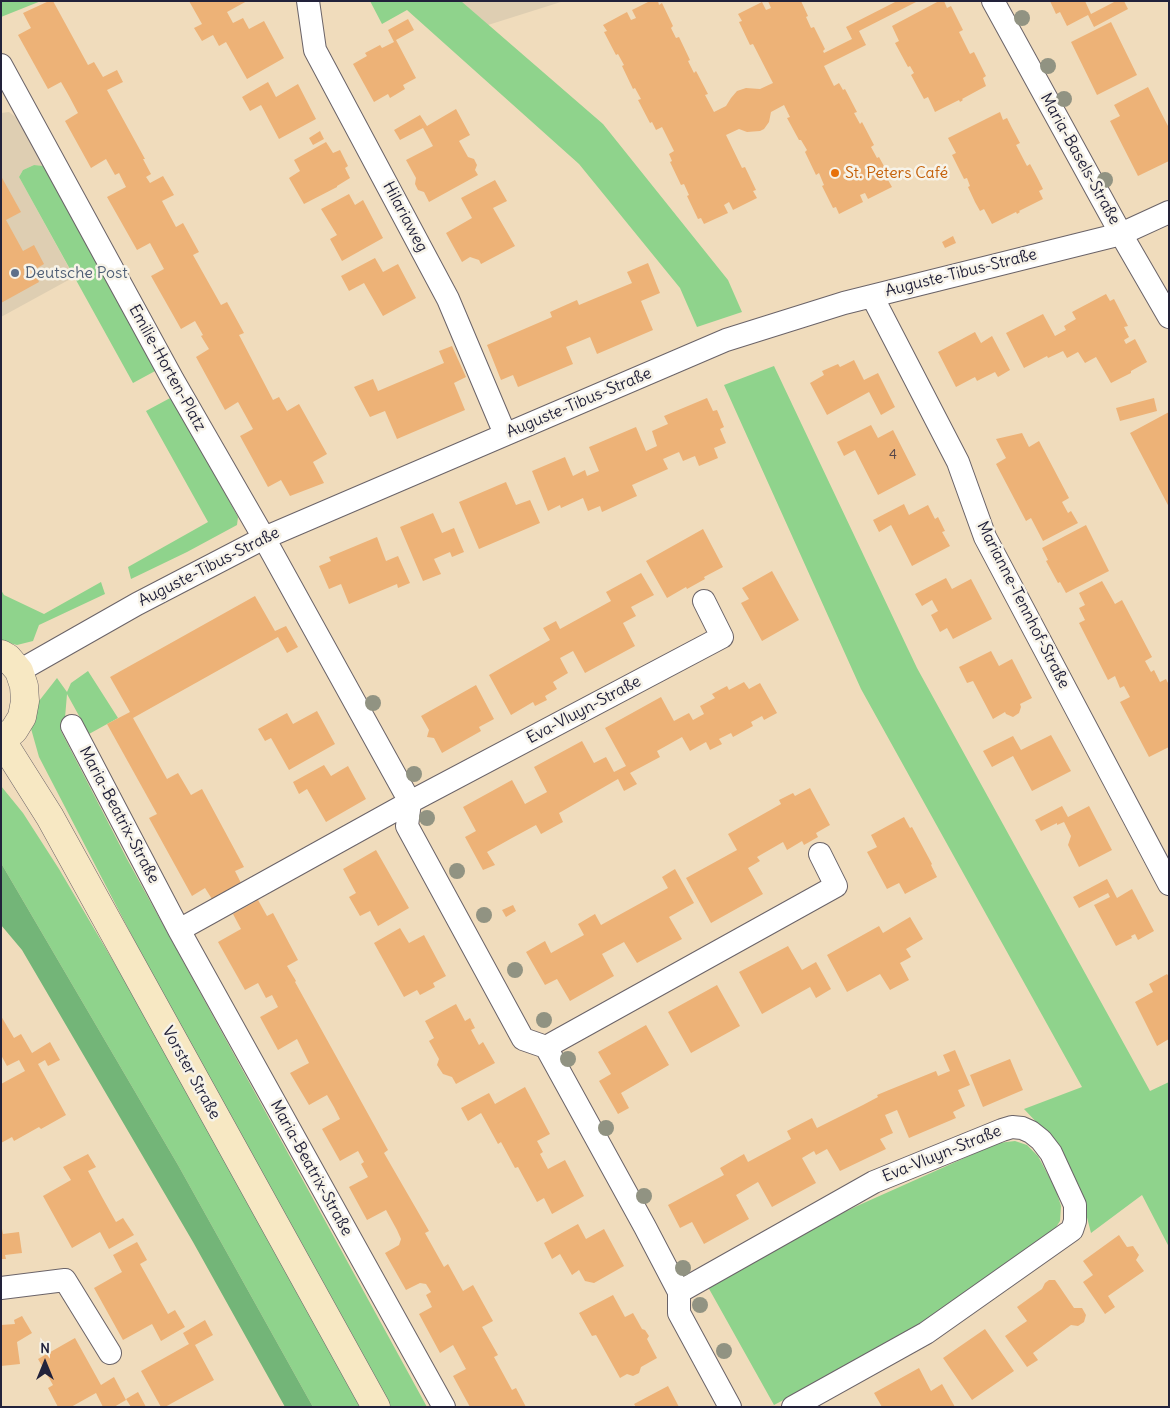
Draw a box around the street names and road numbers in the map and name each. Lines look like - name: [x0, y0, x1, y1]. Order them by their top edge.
- street label: Maria-Basels-Straße: [1036, 90, 1124, 228]
- street label: Hilariaweg: [378, 178, 432, 256]
- street label: Auguste-Tibus-Straße: [883, 245, 1039, 301]
- street label: Emilie-Horten-Platz: [124, 301, 210, 435]
- street label: Auguste-Tibus-Straße: [504, 364, 654, 442]
- street label: Marianne-Tennhof-Straße: [972, 518, 1074, 692]
- street label: Auguste-Tibus-Straße: [135, 523, 283, 611]
- street label: Eva-Vluyn-Straße: [524, 672, 644, 748]
- street label: Maria-Beatrix-Straße: [75, 743, 163, 887]
- street label: Vorster Straße: [158, 1023, 224, 1123]
- street label: Maria-Beatrix-Straße: [266, 1097, 356, 1239]
- street label: Eva-Vluyn-Straße: [880, 1121, 1004, 1187]

